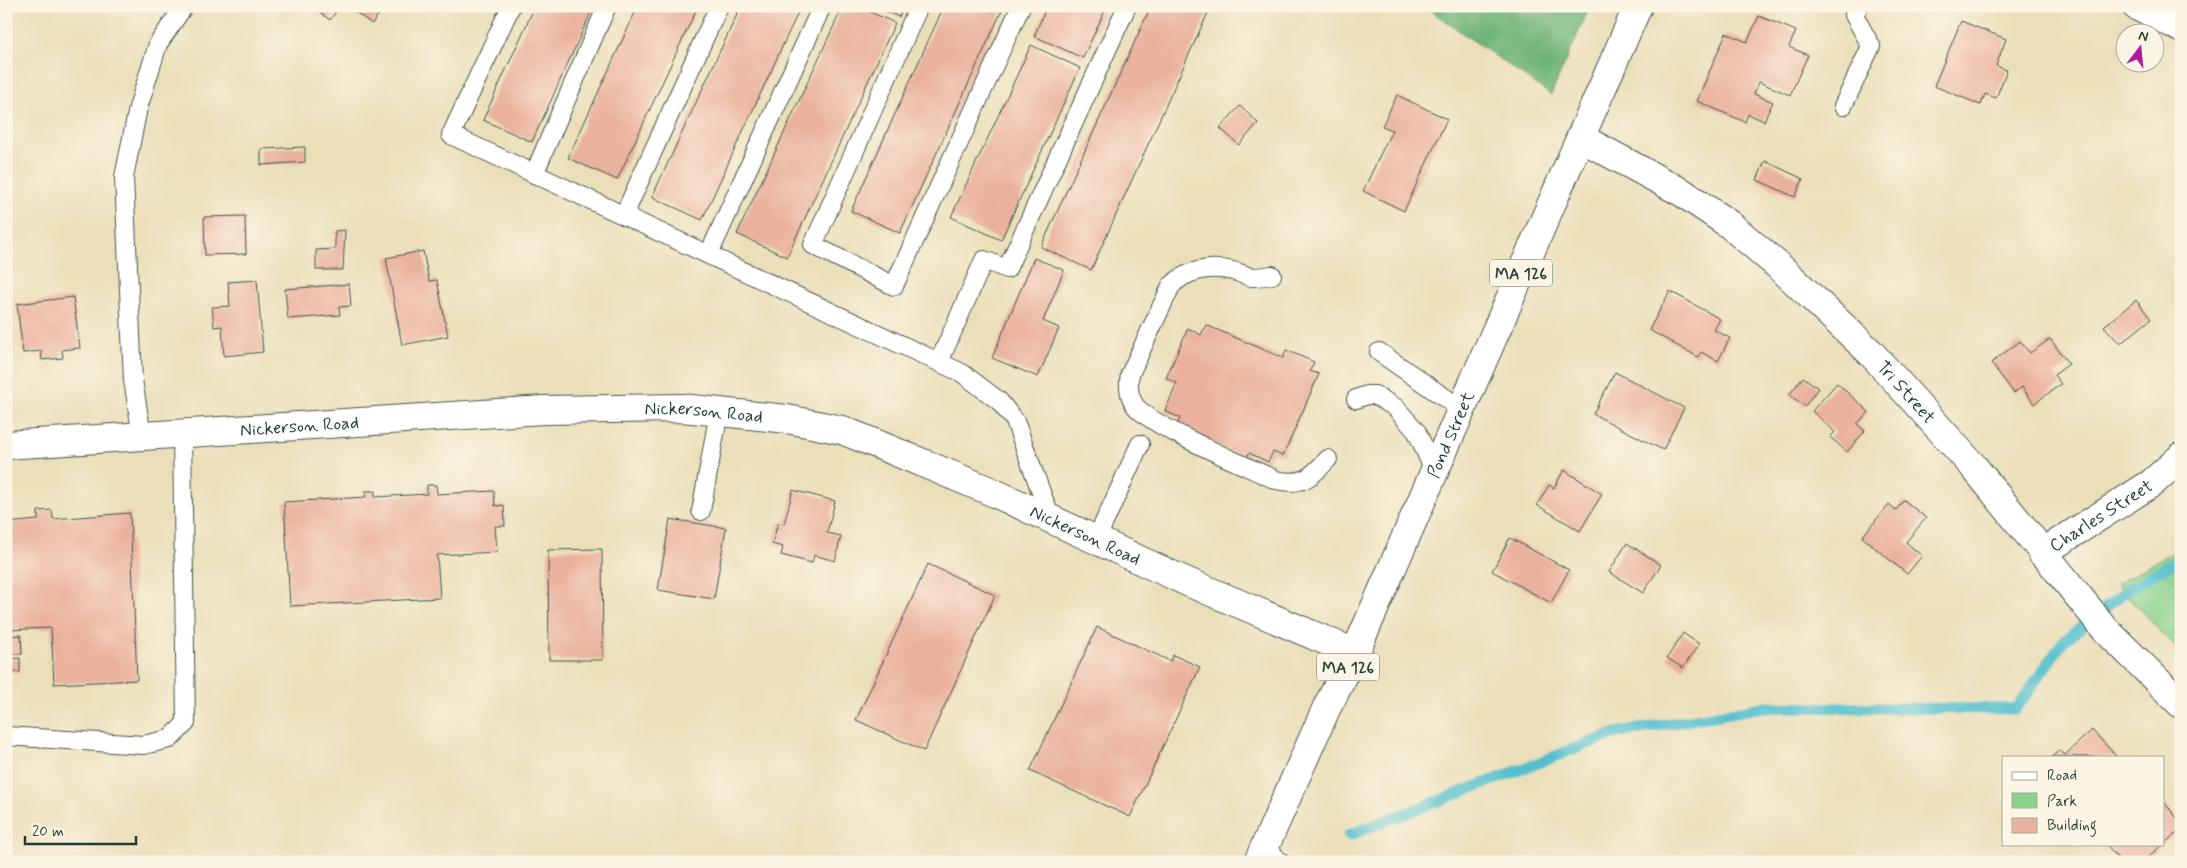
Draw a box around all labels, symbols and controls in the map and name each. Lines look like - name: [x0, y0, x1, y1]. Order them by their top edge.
- north arrow: [2114, 22, 2164, 72]
- text: N: [2136, 27, 2150, 46]
- road number: MA 126: [1490, 260, 1552, 286]
- street label: Tri Street: [1871, 356, 1940, 429]
- street label: Pond Street: [1422, 387, 1481, 482]
- street label: Nickerson Road: [644, 397, 764, 429]
- street label: Nickerson Road: [239, 411, 360, 443]
- street label: Charles Street: [2045, 474, 2158, 558]
- street label: Nickerson Road: [1026, 500, 1144, 572]
- road number: MA 126: [1317, 654, 1379, 680]
- legend: [2002, 756, 2164, 846]
- text: Road: [2047, 766, 2077, 786]
- text: Park: [2047, 792, 2077, 812]
- scale bar: [25, 813, 136, 845]
- text: Building: [2047, 816, 2097, 837]
- text: 20 m: [32, 822, 64, 842]

